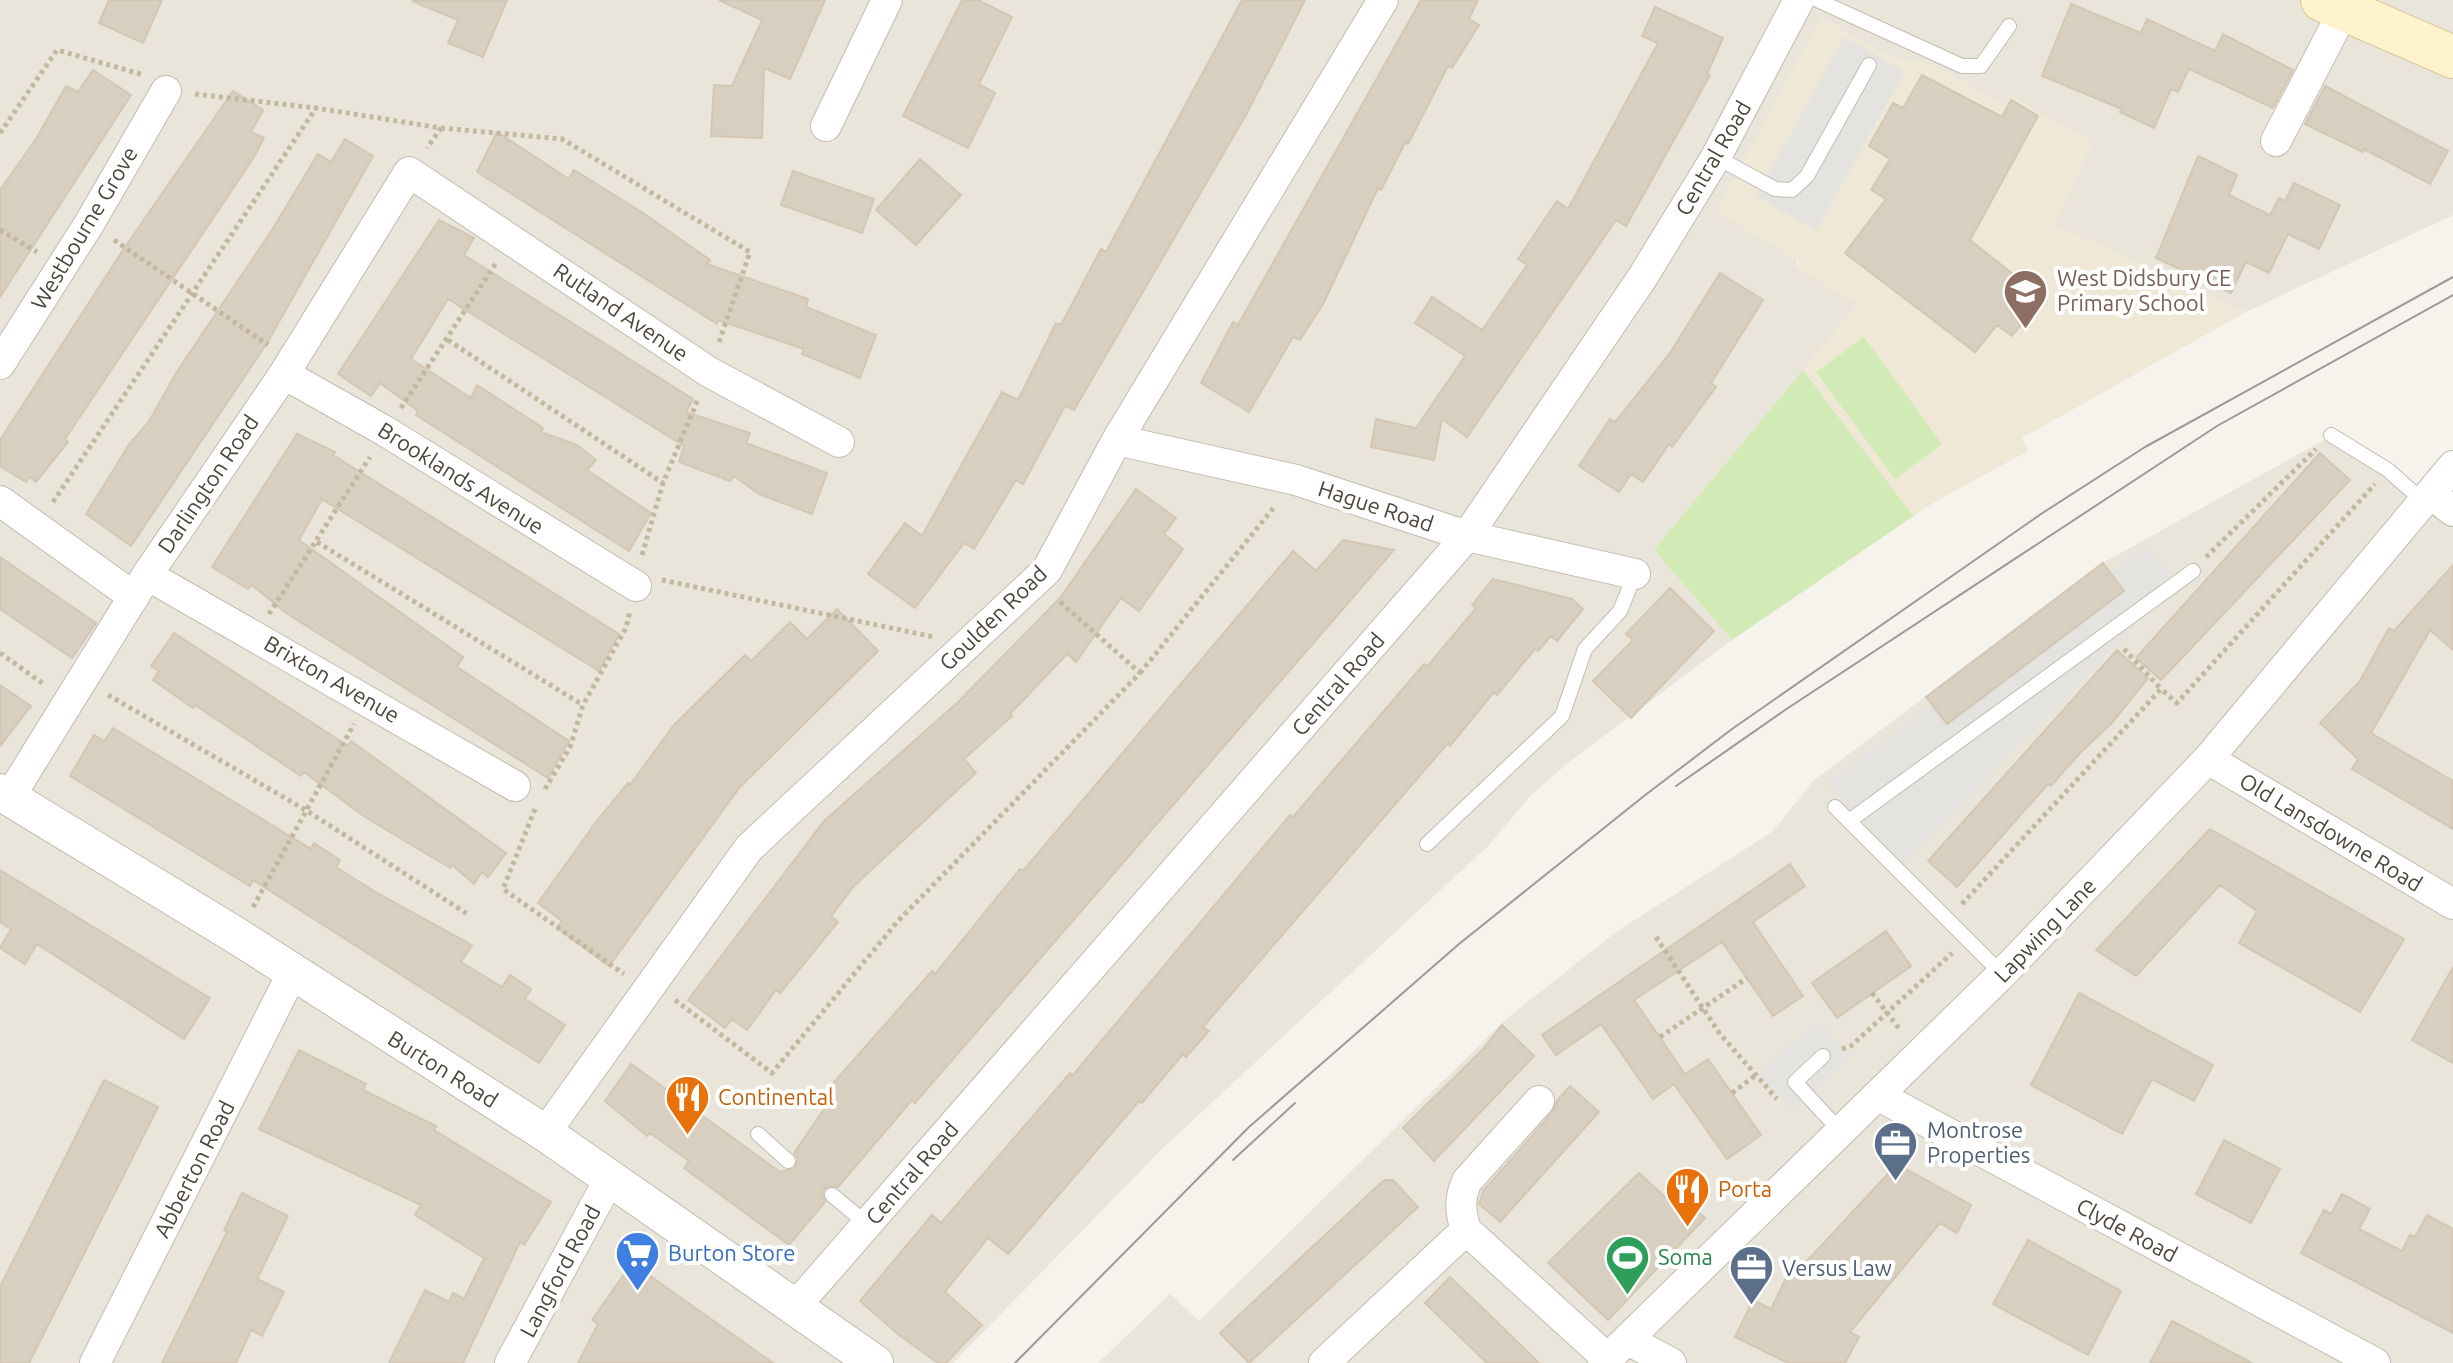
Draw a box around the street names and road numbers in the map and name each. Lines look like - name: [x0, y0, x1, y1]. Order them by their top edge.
- street label: Central Road: [1670, 96, 1755, 219]
- street label: Westbourne Grove: [25, 142, 142, 314]
- street label: Rutland Avenue: [549, 257, 693, 366]
- street label: Darlington Road: [152, 410, 263, 558]
- street label: Brooklands Avenue: [374, 417, 549, 539]
- street label: Hague Road: [1315, 475, 1437, 536]
- street label: Goulden Road: [934, 560, 1051, 675]
- street label: Central Road: [1286, 627, 1389, 740]
- street label: Brixton Avenue: [260, 630, 404, 727]
- street label: Old Lansdowne Road: [2235, 767, 2427, 896]
- street label: Lapwing Lane: [1989, 872, 2101, 987]
- street label: Burton Road: [384, 1025, 503, 1112]
- street label: Abberton Road: [148, 1096, 239, 1241]
- street label: Central Road: [860, 1116, 963, 1229]
- street label: Clyde Road: [2073, 1193, 2182, 1267]
- street label: Langford Road: [514, 1200, 605, 1341]

